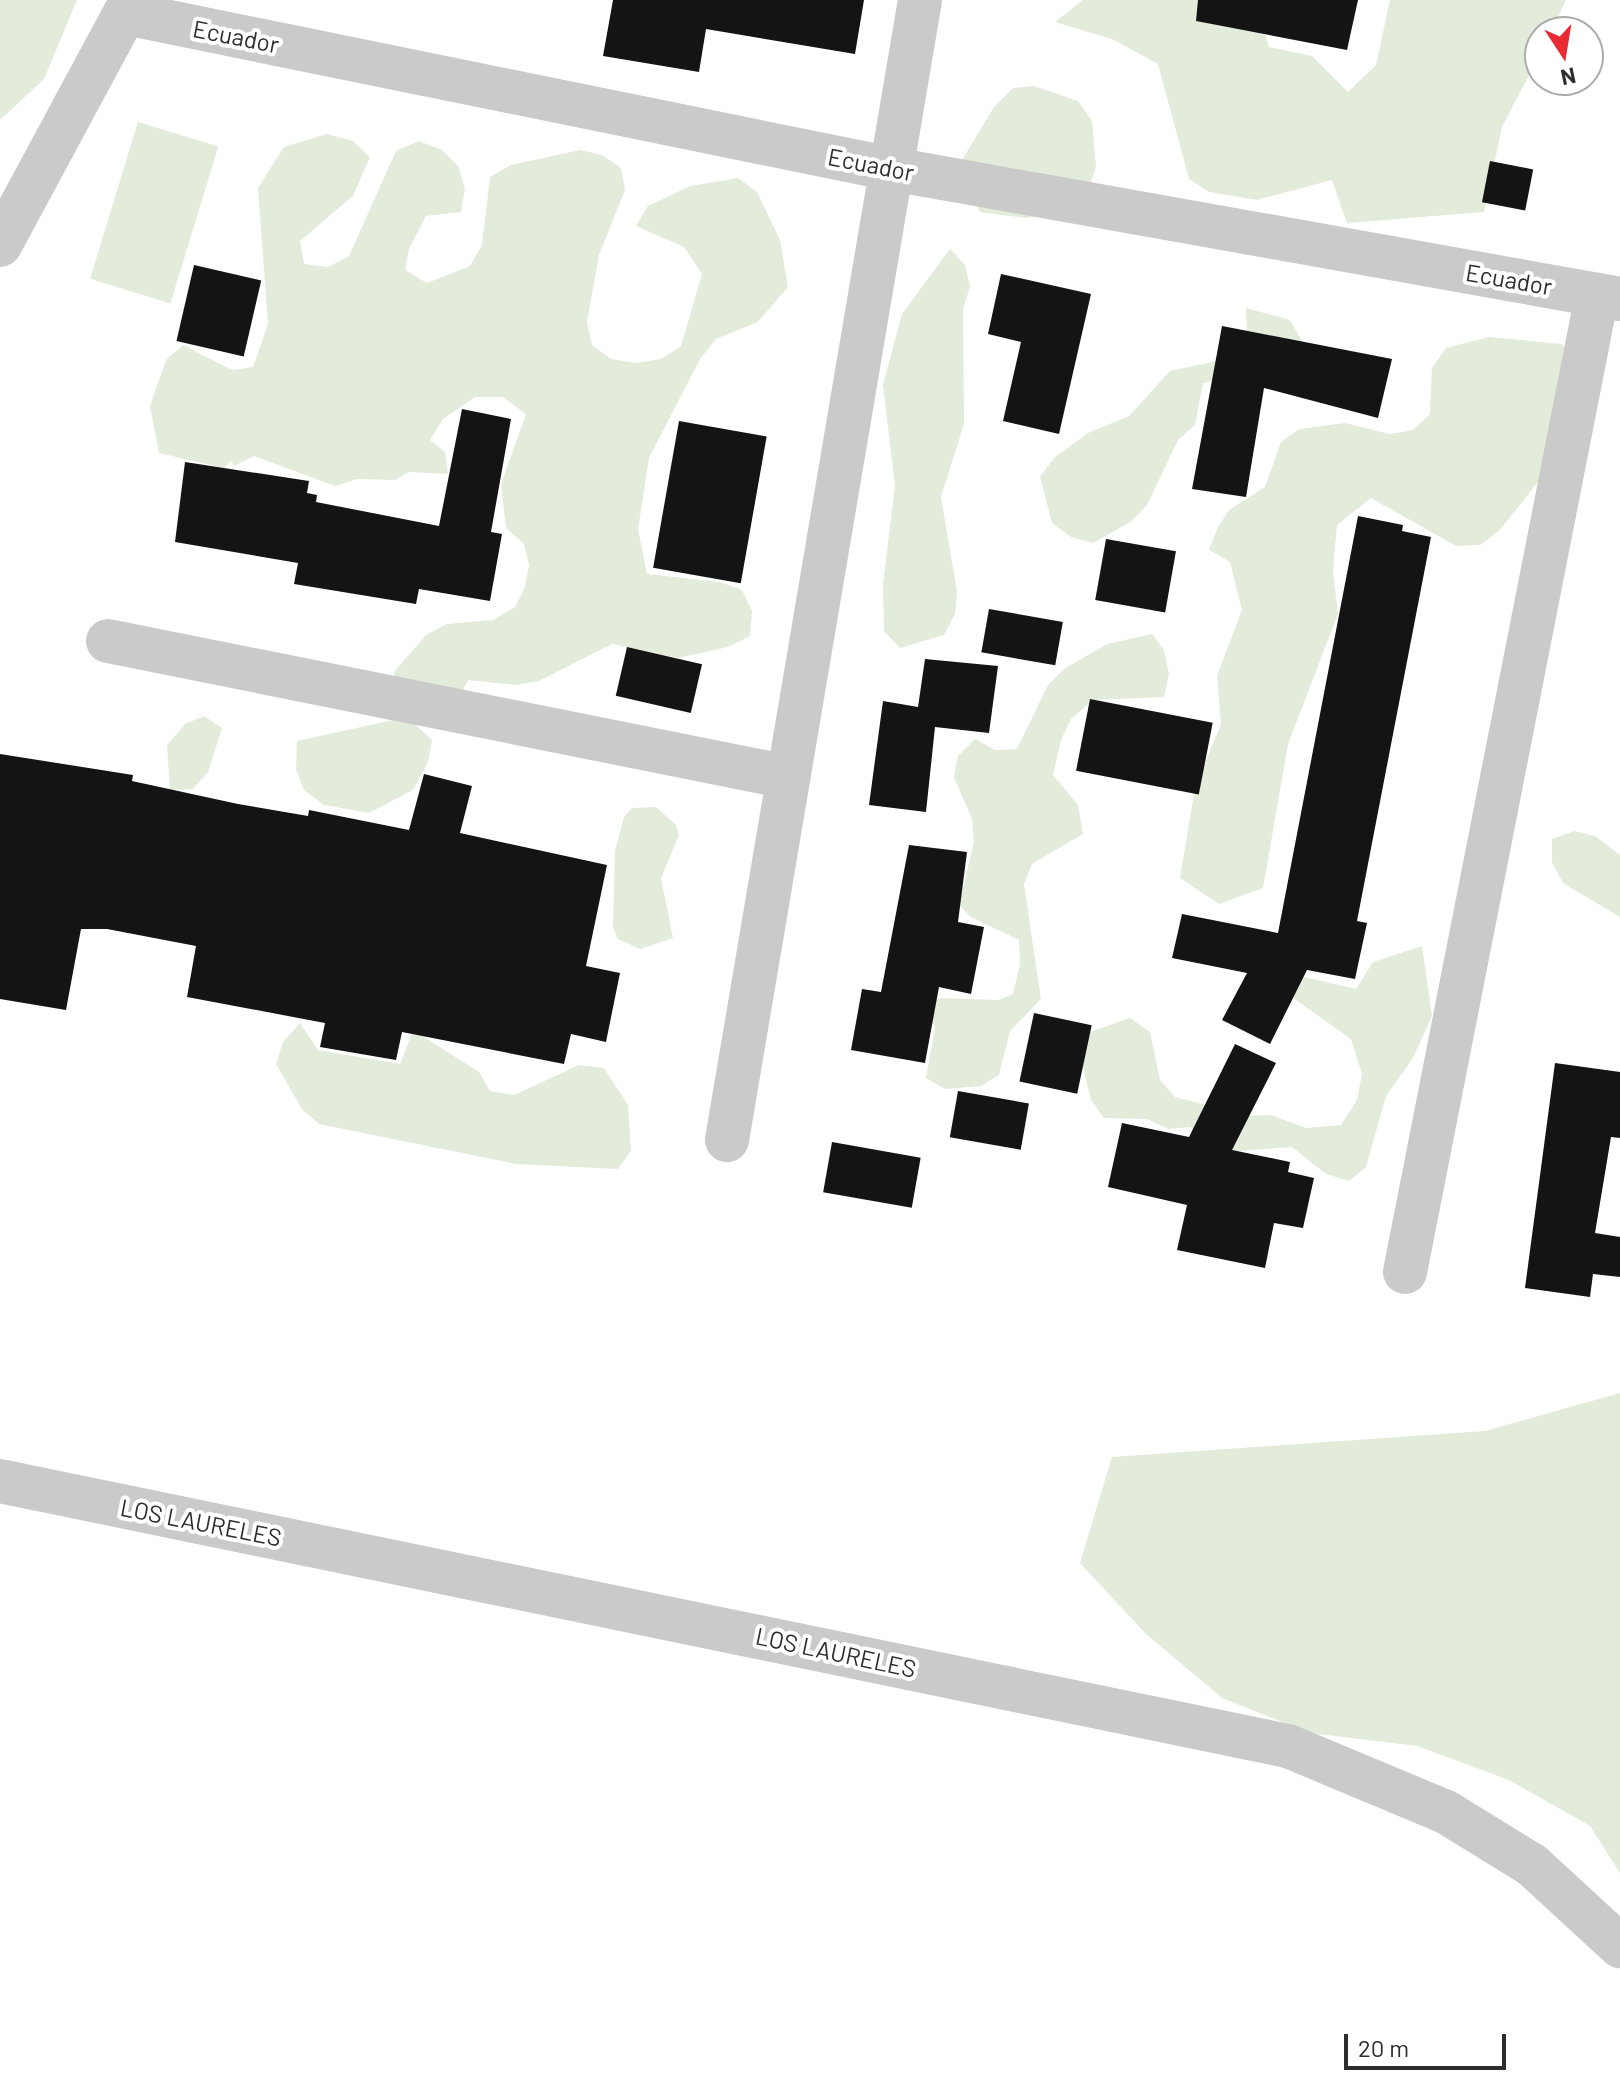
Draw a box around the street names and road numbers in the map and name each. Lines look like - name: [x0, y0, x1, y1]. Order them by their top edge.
- street label: Ecuador: [191, 14, 281, 58]
- street label: Ecuador: [826, 142, 916, 186]
- street label: Ecuador: [1464, 257, 1554, 301]
- street label: LOS LAURELES: [118, 1492, 284, 1552]
- street label: LOS LAURELES: [753, 1621, 919, 1683]

